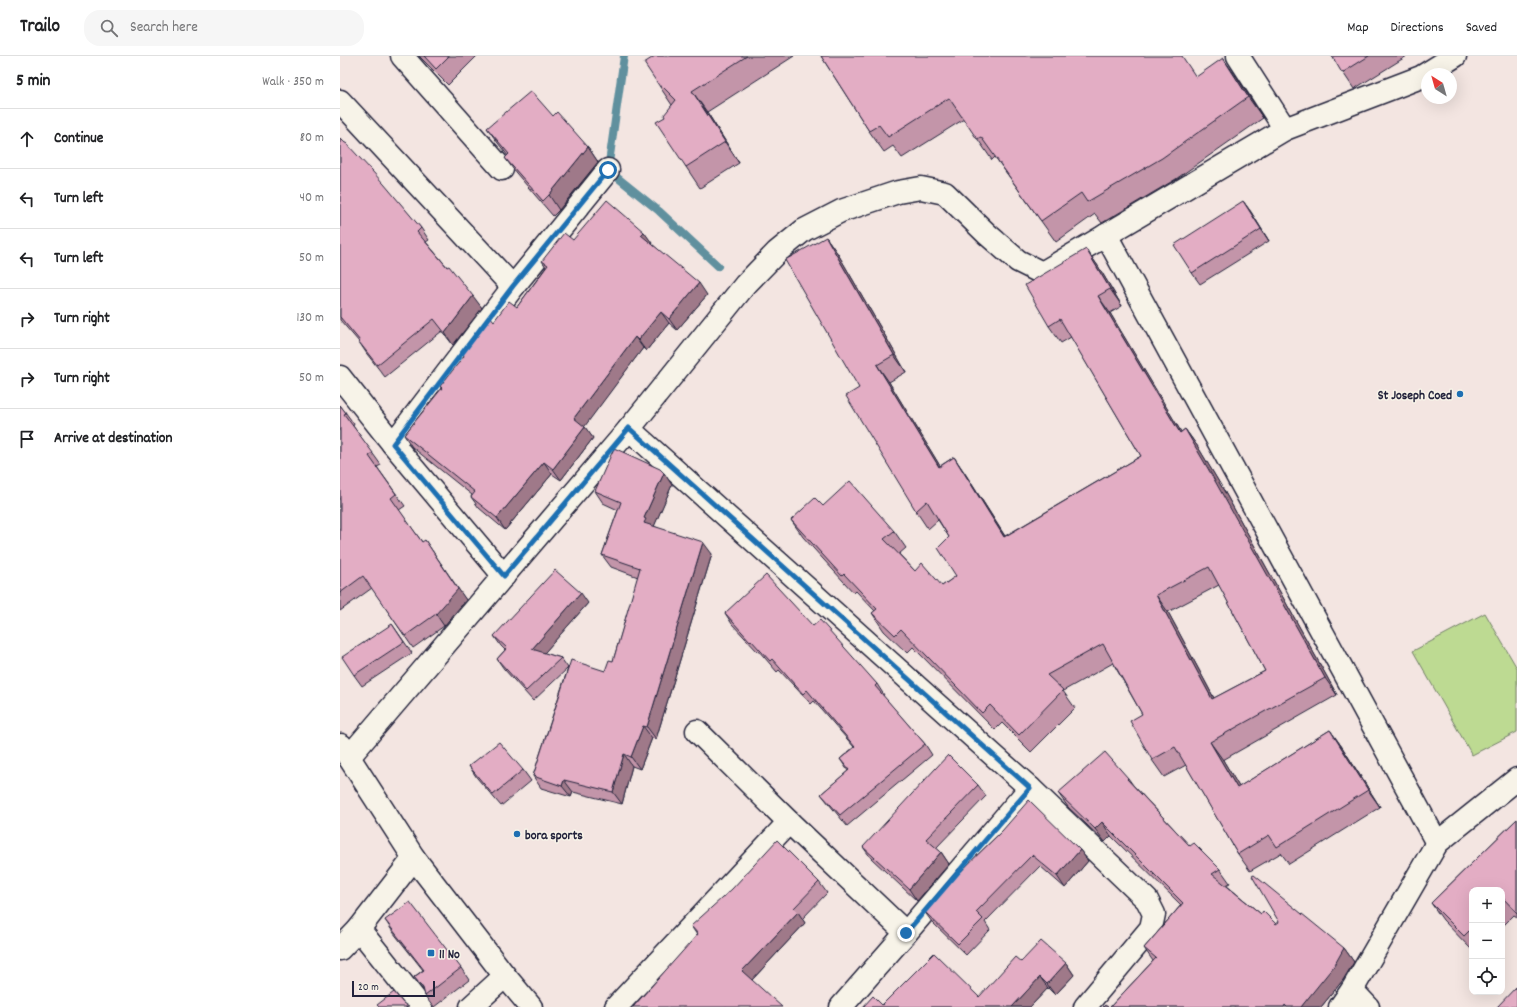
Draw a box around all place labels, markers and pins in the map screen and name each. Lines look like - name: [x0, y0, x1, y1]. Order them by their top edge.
- place label: St Joseph Coed: [1378, 387, 1452, 406]
- marker: St Joseph Coed: [1455, 389, 1465, 399]
- place label: bora sports: [525, 827, 583, 846]
- marker: bora sports: [512, 829, 522, 839]
- place label: 11 No: [439, 946, 460, 965]
- marker: 11 No: [426, 948, 436, 958]

